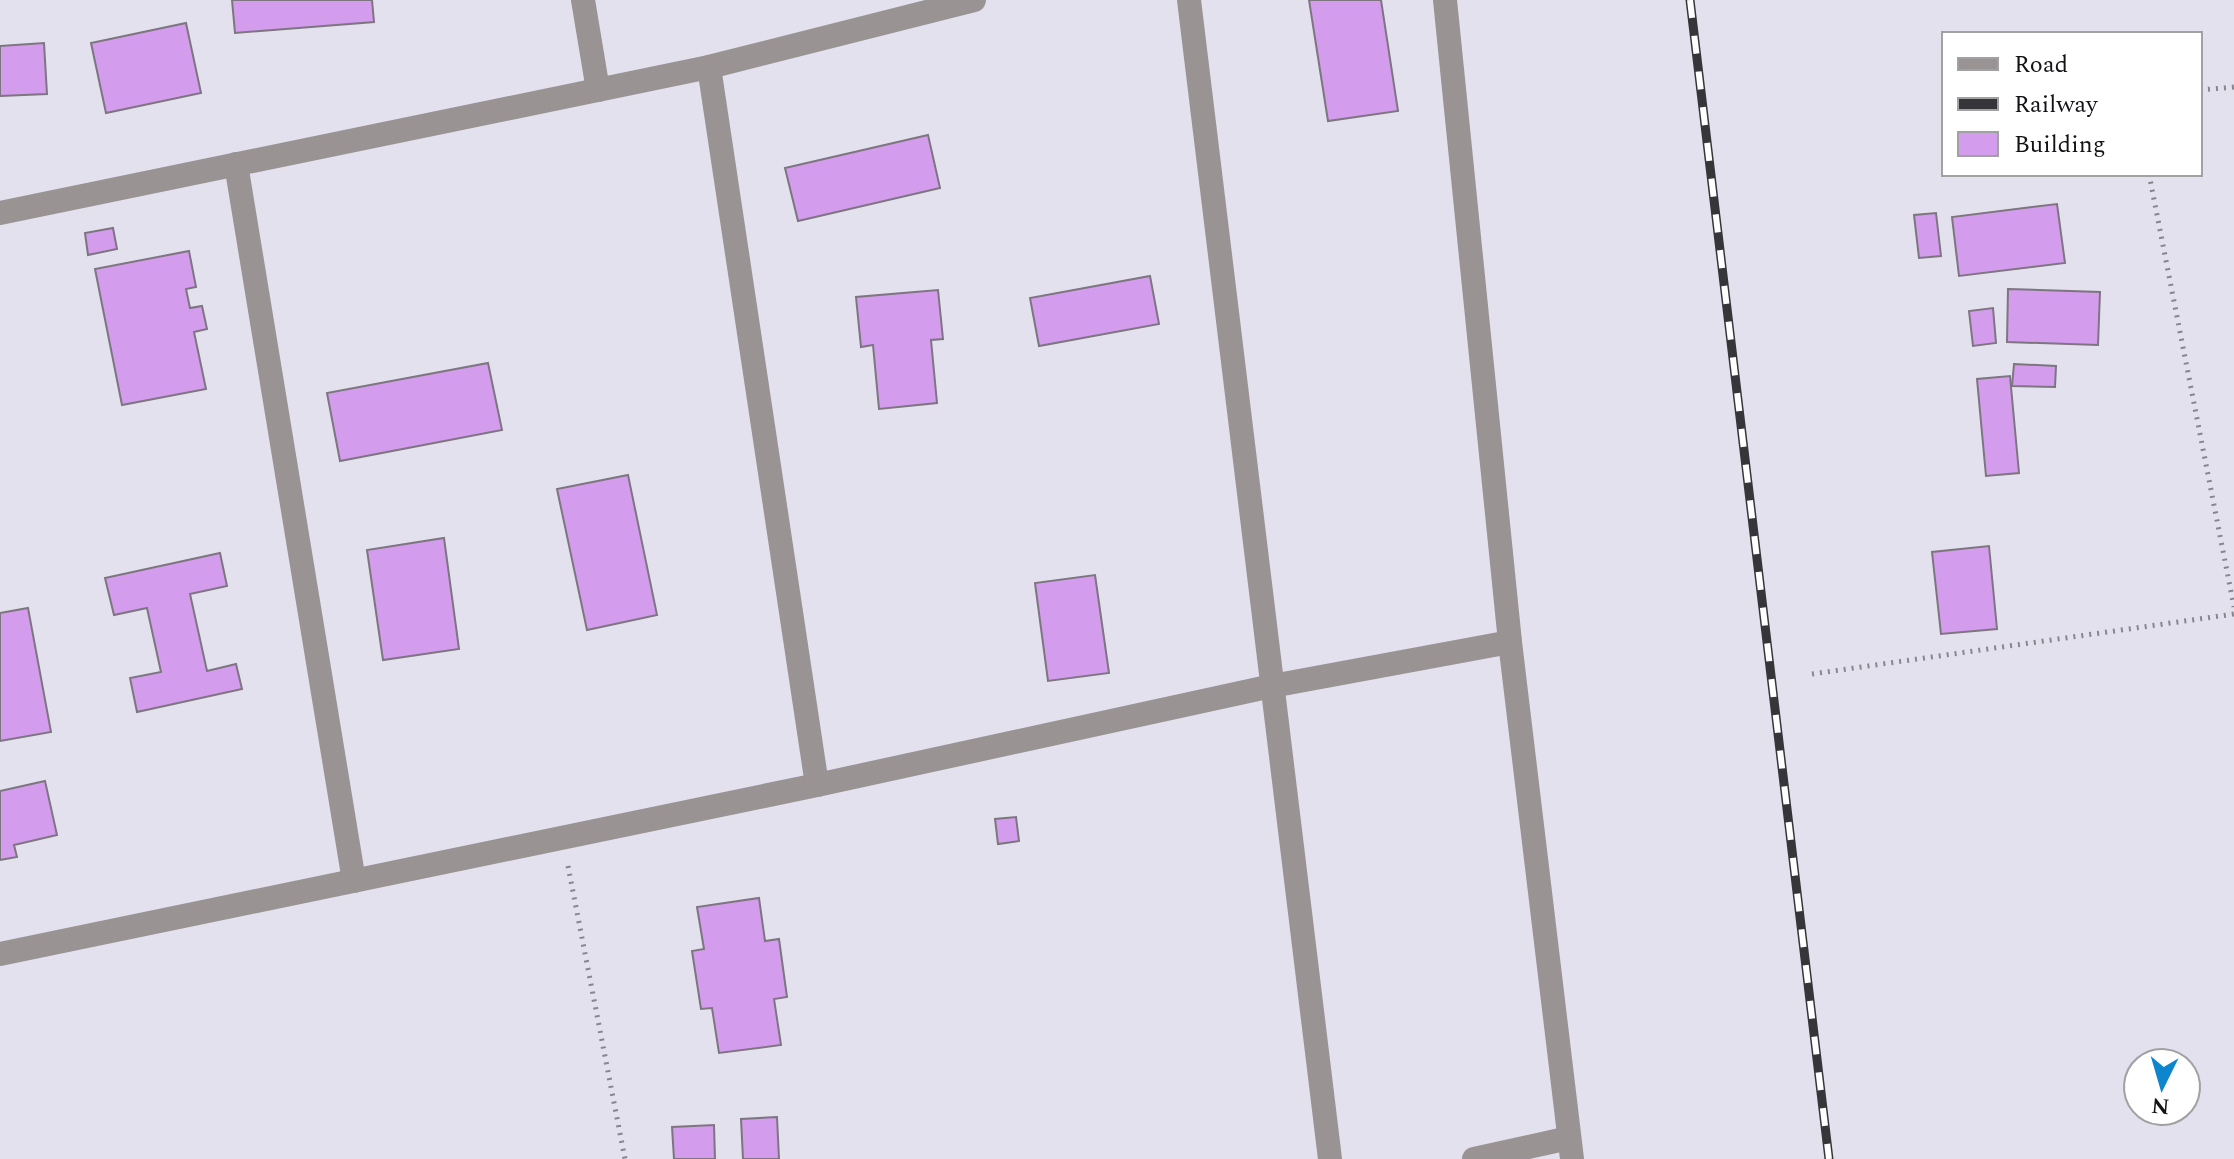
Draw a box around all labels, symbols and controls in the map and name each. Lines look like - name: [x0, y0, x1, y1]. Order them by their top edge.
- legend: [1942, 32, 2202, 176]
- text: Road: [2014, 47, 2068, 83]
- text: Railway: [2014, 87, 2099, 123]
- text: Building: [2014, 127, 2106, 163]
- north arrow: [2122, 1047, 2202, 1127]
- text: N: [2150, 1088, 2171, 1123]

